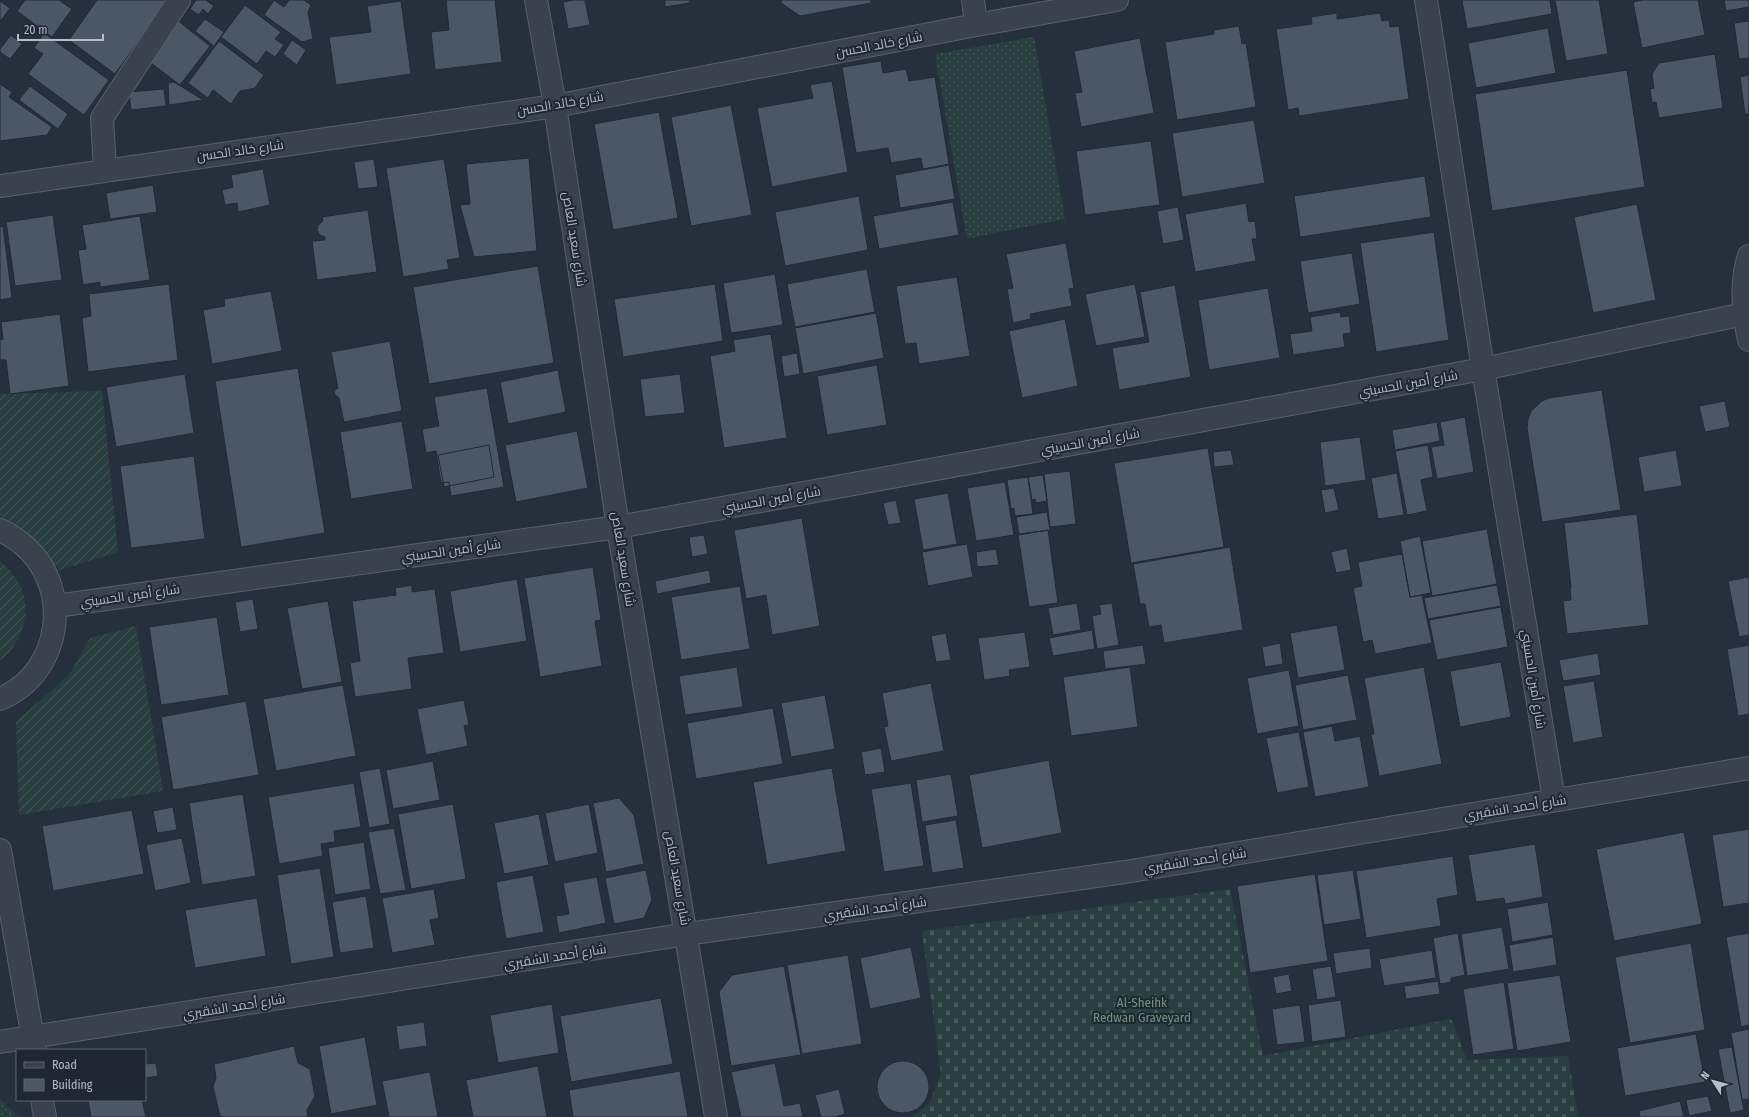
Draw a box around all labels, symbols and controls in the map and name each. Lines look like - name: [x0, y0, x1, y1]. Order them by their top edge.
- scale bar: [18, 16, 103, 42]
- text: 20 m: [24, 23, 48, 37]
- street label: شارع خالد الحسن: [835, 29, 924, 61]
- street label: شارع خالد الحسن: [516, 88, 605, 119]
- street label: شارع خالد الحسن: [196, 137, 285, 165]
- street label: شارع سعيد العاص: [559, 191, 589, 288]
- street label: شارع أمين الحسيني: [1357, 366, 1459, 403]
- street label: شارع أمين الحسيني: [1039, 424, 1141, 461]
- street label: شارع أمين الحسيني: [720, 482, 822, 519]
- street label: شارع سعيد العاص: [608, 511, 638, 608]
- street label: شارع أمين الحسيني: [400, 535, 502, 568]
- street label: شارع أمين الحسيني: [79, 580, 181, 613]
- street label: شارع أمين الحسيني: [1515, 628, 1550, 730]
- street label: شارع أحمد الشقيري: [1463, 791, 1568, 826]
- street label: شارع سعيد العاص: [661, 830, 693, 927]
- street label: شارع أحمد الشقيري: [1143, 844, 1248, 879]
- street label: شارع أحمد الشقيري: [823, 893, 928, 926]
- street label: شارع أحمد الشقيري: [503, 940, 608, 975]
- street label: شارع أحمد الشقيري: [182, 990, 287, 1025]
- park label: Al-Sheihk Redwan Graveyard: [1093, 995, 1191, 1025]
- legend: [16, 1049, 146, 1101]
- text: Road: [52, 1058, 77, 1072]
- north arrow: [1693, 1061, 1733, 1101]
- text: N: [1698, 1069, 1713, 1082]
- text: Building: [52, 1078, 93, 1092]

